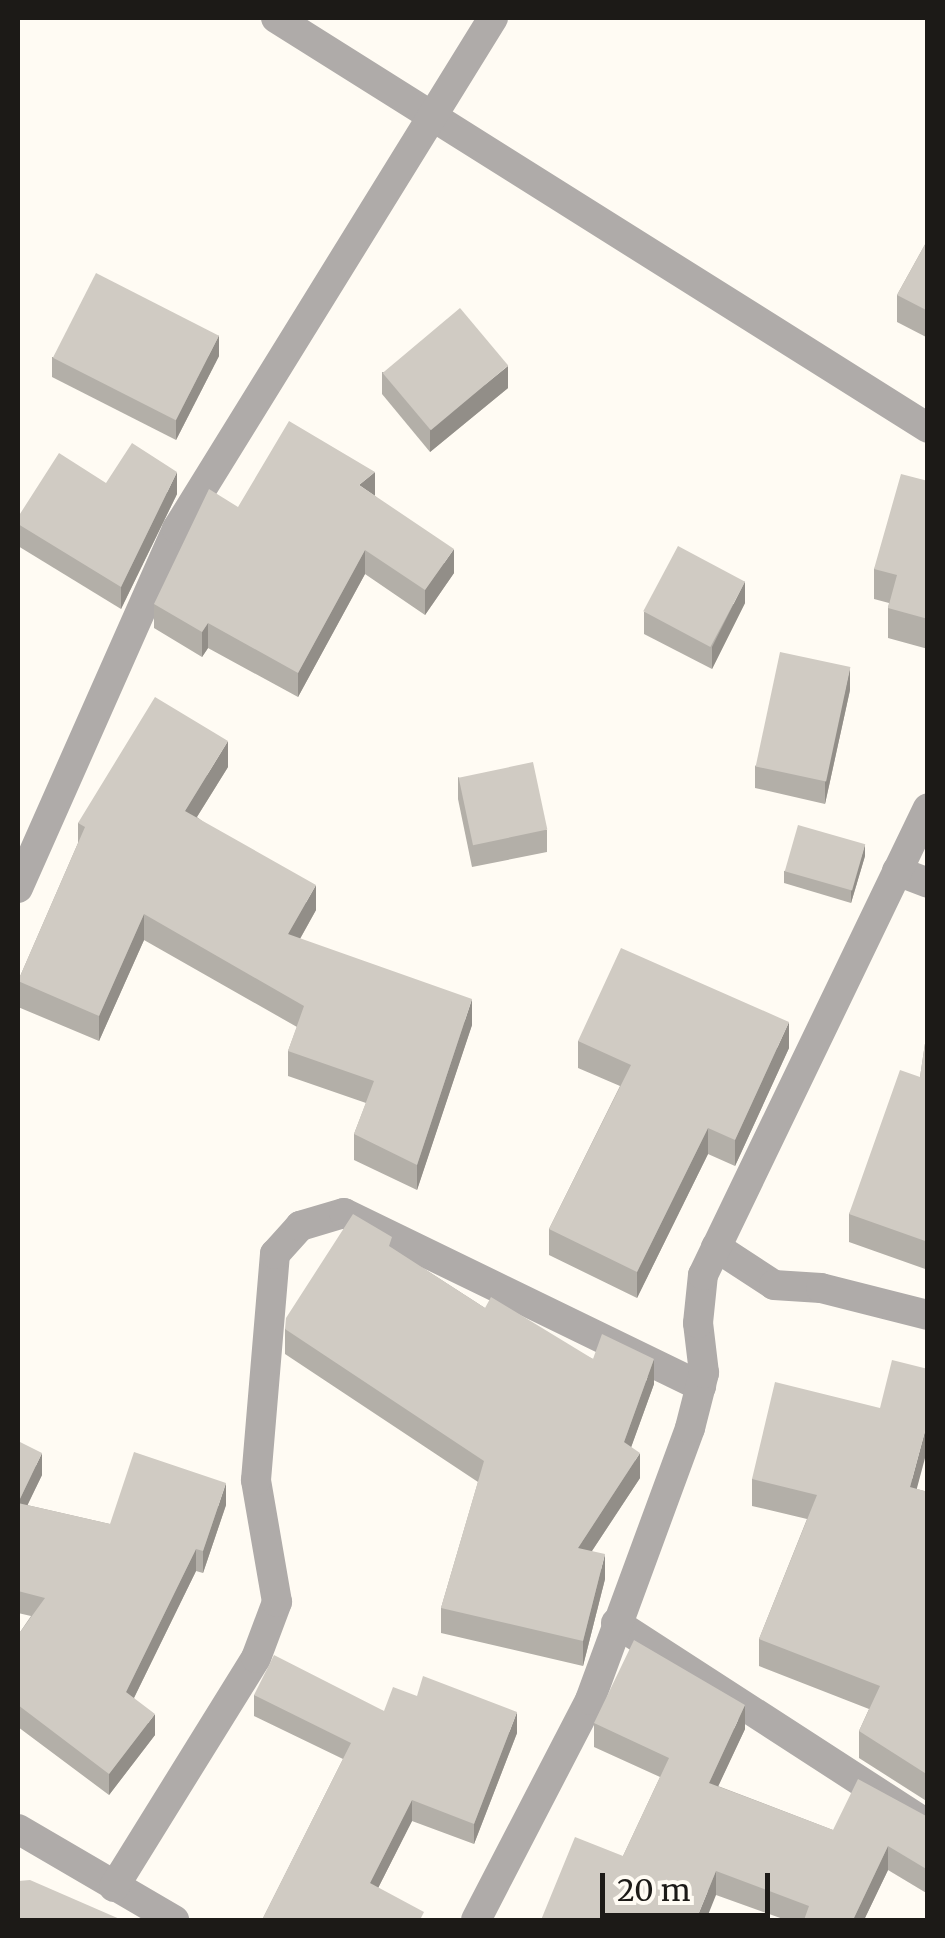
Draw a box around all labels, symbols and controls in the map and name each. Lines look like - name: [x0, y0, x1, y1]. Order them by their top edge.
- scale bar: [605, 1853, 775, 1915]
- text: 20 m: [617, 1871, 690, 1909]

